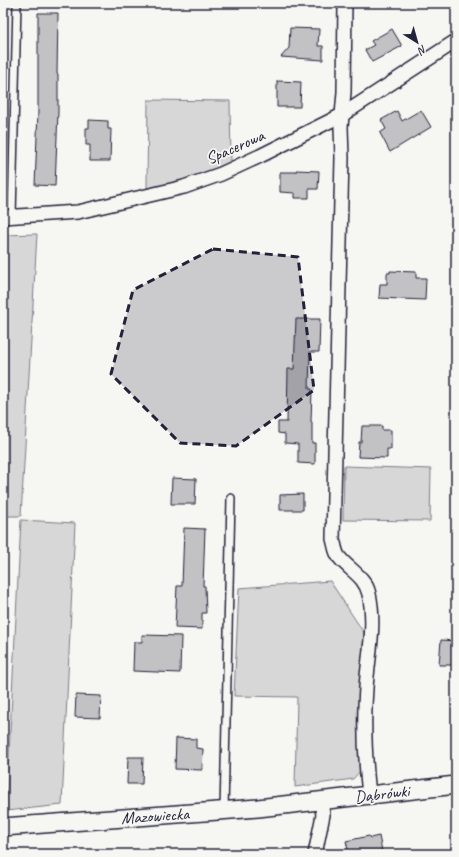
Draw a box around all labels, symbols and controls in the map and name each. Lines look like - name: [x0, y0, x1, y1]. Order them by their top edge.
- north arrow: [397, 22, 437, 62]
- text: N: [414, 42, 430, 59]
- street label: Spacerowa: [202, 124, 269, 169]
- street label: Dąbrówki: [353, 780, 412, 808]
- street label: Mazowiecka: [120, 803, 191, 829]

